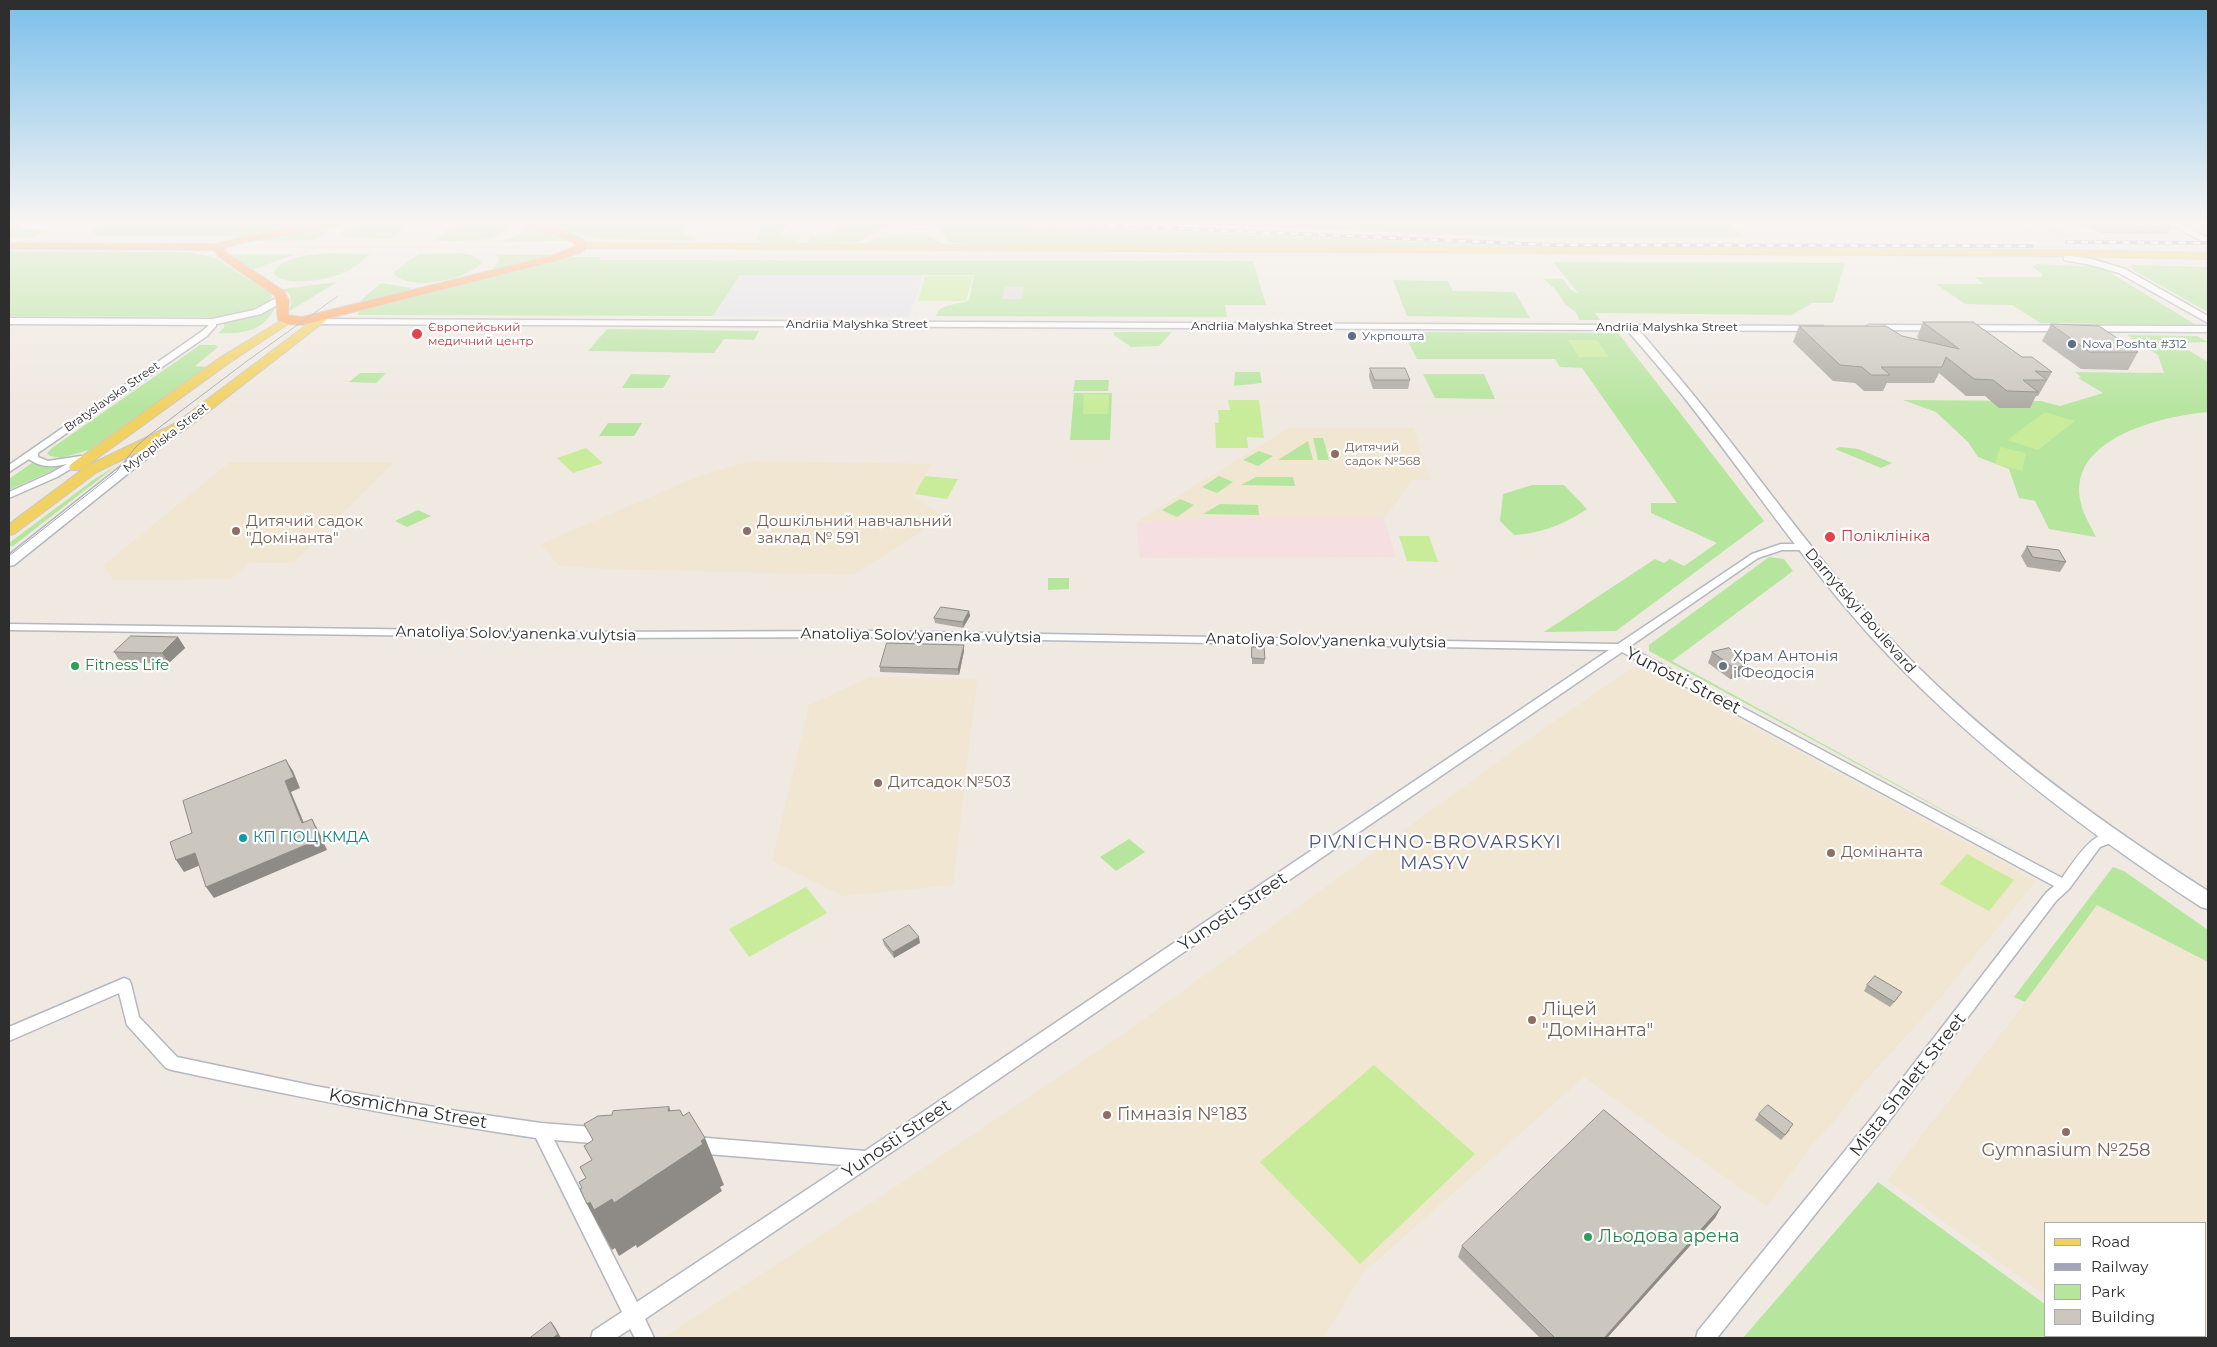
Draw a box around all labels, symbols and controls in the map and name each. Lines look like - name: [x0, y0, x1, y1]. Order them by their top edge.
- street label: Andriia Malyshka Street: [786, 317, 928, 331]
- street label: Andriia Malyshka Street: [1191, 319, 1333, 333]
- place label: Європейський медичний центр: [428, 320, 533, 348]
- street label: Andriia Malyshka Street: [1596, 320, 1738, 334]
- marker: Європейський медичний центр: [410, 327, 424, 341]
- place label: Укрпошта: [1362, 329, 1424, 343]
- marker: Укрпошта: [1346, 330, 1358, 342]
- place label: Nova Poshta #312: [2082, 337, 2187, 351]
- marker: Nova Poshta #312: [2066, 338, 2078, 350]
- street label: Bratyslavska Street: [61, 359, 163, 435]
- street label: Myropilska Street: [121, 400, 211, 476]
- place label: Дитячий садок №568: [1345, 440, 1420, 468]
- marker: Дитячий садок №568: [1329, 448, 1341, 460]
- place label: Дитячий садок "Домінанта": [246, 513, 363, 548]
- place label: Дошкільний навчальний заклад № 591: [757, 513, 952, 548]
- marker: Дитячий садок "Домінанта": [230, 525, 242, 537]
- marker: Дошкільний навчальний заклад № 591: [741, 525, 753, 537]
- place label: Поліклініка: [1841, 528, 1930, 546]
- marker: Поліклініка: [1823, 530, 1837, 544]
- street label: Darnytskyi Boulevard: [1801, 545, 1919, 677]
- street label: Anatoliya Solov'yanenka vulytsia: [395, 623, 637, 645]
- street label: Anatoliya Solov'yanenka vulytsia: [800, 625, 1042, 647]
- street label: Anatoliya Solov'yanenka vulytsia: [1205, 630, 1447, 652]
- street label: Yunosti Street: [1622, 643, 1744, 719]
- place label: Храм Антонія і Феодосія: [1733, 648, 1838, 683]
- place label: Fitness Life: [85, 657, 169, 675]
- marker: Fitness Life: [69, 660, 81, 672]
- marker: Храм Антонія і Феодосія: [1717, 660, 1729, 672]
- place label: Дитсадок №503: [888, 774, 1011, 792]
- marker: Дитсадок №503: [872, 777, 884, 789]
- place label: КП ГІОЦ КМДА: [253, 829, 369, 847]
- marker: КП ГІОЦ КМДА: [237, 832, 249, 844]
- district label: PIVNICHNO-BROVARSKYI MASYV: [1306, 832, 1564, 874]
- place label: Домінанта: [1841, 844, 1923, 862]
- marker: Домінанта: [1825, 847, 1837, 859]
- street label: Yunosti Street: [1175, 868, 1291, 956]
- place label: Ліцей "Домінанта": [1542, 999, 1653, 1042]
- street label: Mista Shalett Street: [1845, 1009, 1971, 1161]
- marker: Ліцей "Домінанта": [1526, 1014, 1538, 1026]
- street label: Kosmichna Street: [327, 1084, 489, 1134]
- street label: Yunosti Street: [839, 1095, 955, 1183]
- place label: Гімназія №183: [1117, 1104, 1247, 1126]
- marker: Гімназія №183: [1101, 1109, 1113, 1121]
- marker: Gymnasium №258: [2060, 1126, 2072, 1138]
- place label: Gymnasium №258: [1982, 1140, 2150, 1162]
- legend: [2044, 1222, 2207, 1337]
- place label: Льодова арена: [1598, 1226, 1740, 1248]
- marker: Льодова арена: [1582, 1231, 1594, 1243]
- text: Road: [2091, 1232, 2130, 1251]
- text: Railway: [2091, 1257, 2148, 1276]
- text: Park: [2091, 1282, 2125, 1301]
- text: Building: [2091, 1307, 2155, 1326]

